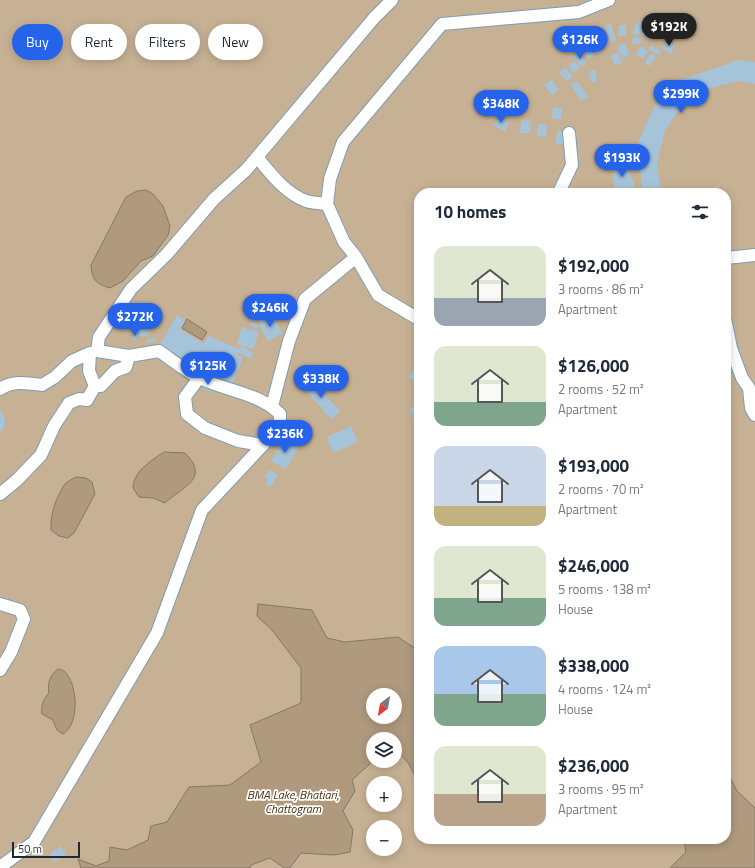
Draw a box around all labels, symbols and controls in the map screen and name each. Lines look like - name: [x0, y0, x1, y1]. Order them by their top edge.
- pin: $192K: [641, 13, 697, 47]
- text: $192K: [651, 16, 687, 36]
- chip: Buy: [12, 24, 63, 60]
- chip: Rent: [71, 24, 127, 60]
- chip: Filters: [135, 24, 200, 60]
- chip: New: [208, 24, 263, 60]
- pin: $126K: [552, 26, 608, 60]
- text: $126K: [562, 29, 598, 49]
- pin: $299K: [653, 80, 709, 114]
- text: $299K: [663, 83, 699, 103]
- pin: $348K: [473, 90, 529, 124]
- text: $348K: [483, 93, 519, 113]
- pin: $193K: [594, 144, 650, 178]
- text: $193K: [604, 147, 640, 167]
- text: 10 homes: [434, 199, 506, 225]
- icon: filters: [689, 201, 711, 223]
- text: $192,000: [558, 253, 629, 279]
- icon: home: [466, 262, 514, 310]
- text: 3 rooms · 86 m²: [558, 279, 644, 299]
- pin: $246K: [242, 294, 298, 328]
- text: $246K: [252, 297, 288, 317]
- text: Apartment: [558, 299, 617, 319]
- pin: $272K: [107, 303, 163, 337]
- text: $272K: [117, 306, 153, 326]
- pin: $125K: [180, 352, 236, 386]
- text: $126,000: [558, 353, 629, 379]
- text: $125K: [190, 355, 226, 375]
- icon: home: [466, 362, 514, 410]
- pin: $338K: [293, 365, 349, 399]
- text: $338K: [303, 368, 339, 388]
- text: 2 rooms · 52 m²: [558, 379, 644, 399]
- text: Apartment: [558, 399, 617, 419]
- pin: $236K: [257, 420, 313, 454]
- text: $236K: [267, 423, 303, 443]
- text: $193,000: [558, 453, 629, 479]
- icon: home: [466, 462, 514, 510]
- text: 2 rooms · 70 m²: [558, 479, 644, 499]
- text: Apartment: [558, 499, 617, 519]
- text: $246,000: [558, 553, 629, 579]
- icon: home: [466, 562, 514, 610]
- text: 5 rooms · 138 m²: [558, 579, 651, 599]
- text: House: [558, 599, 593, 619]
- text: $338,000: [558, 653, 629, 679]
- icon: home: [466, 662, 514, 710]
- text: 4 rooms · 124 m²: [558, 679, 651, 699]
- north arrow: [366, 688, 402, 724]
- map controls: [366, 688, 402, 856]
- text: House: [558, 699, 593, 719]
- button: layers: [366, 732, 402, 768]
- text: $236,000: [558, 753, 629, 779]
- icon: home: [466, 762, 514, 810]
- button: +: [366, 776, 402, 812]
- text: 3 rooms · 95 m²: [558, 779, 644, 799]
- water label: BMA Lake, Bhatiari, Chattogram: [247, 785, 340, 818]
- text: Apartment: [558, 799, 617, 819]
- button: −: [366, 820, 402, 856]
- scale bar: [12, 840, 80, 859]
- text: 50 m: [18, 841, 42, 857]

